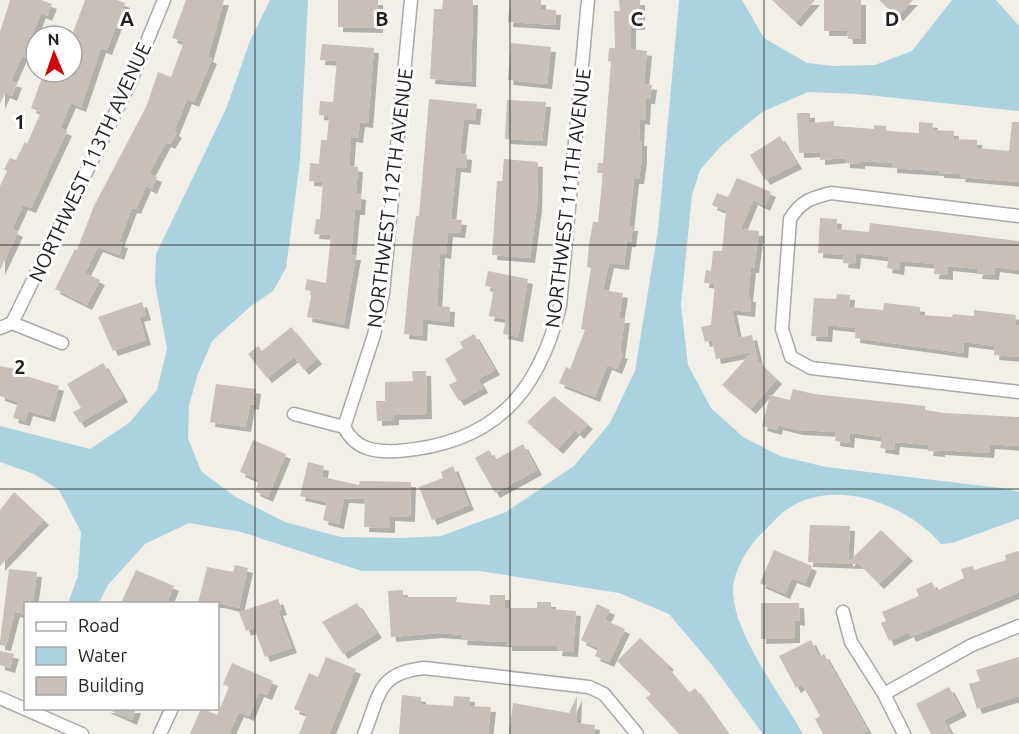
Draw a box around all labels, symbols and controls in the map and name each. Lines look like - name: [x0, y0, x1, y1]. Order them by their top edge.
- text: A: [120, 7, 134, 30]
- text: B: [375, 7, 389, 30]
- text: C: [631, 7, 644, 30]
- text: D: [885, 7, 899, 30]
- north arrow: [24, 24, 84, 84]
- street label: NORTHWEST 113TH AVENUE: [24, 38, 156, 286]
- street label: NORTHWEST 112TH AVENUE: [362, 67, 417, 329]
- street label: NORTHWEST 111TH AVENUE: [540, 67, 595, 329]
- text: 1: [14, 110, 26, 133]
- text: 2: [14, 355, 26, 378]
- legend: [24, 602, 219, 710]
- text: Road: [78, 615, 120, 635]
- text: Water: [78, 645, 128, 665]
- text: Building: [78, 675, 144, 695]

